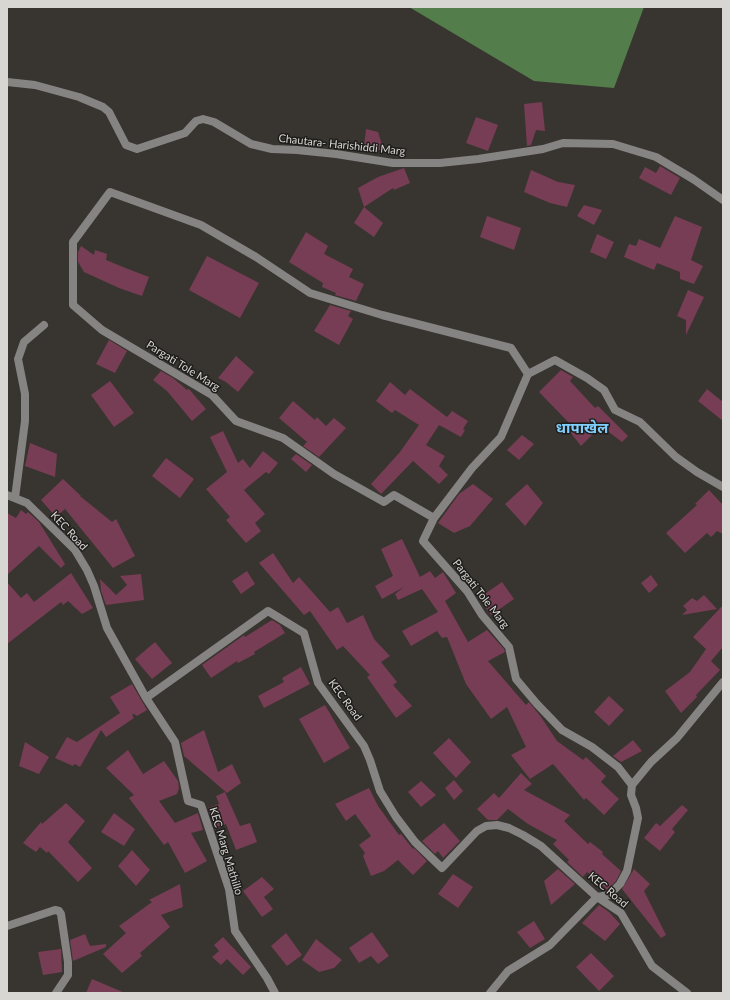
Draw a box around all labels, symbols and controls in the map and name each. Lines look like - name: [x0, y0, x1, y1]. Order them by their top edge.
- street label: Chautara- Harishiddi Marg: [278, 132, 406, 158]
- street label: Pargati Tole Marg: [144, 338, 222, 394]
- district label: धापाखेल: [556, 419, 608, 437]
- street label: KEC Road: [48, 509, 90, 553]
- street label: Pargati Tole Marg: [450, 557, 512, 631]
- street label: KEC Road: [326, 677, 364, 723]
- street label: KEC Marg Mathillo: [206, 805, 246, 897]
- street label: KEC Road: [585, 870, 631, 910]

